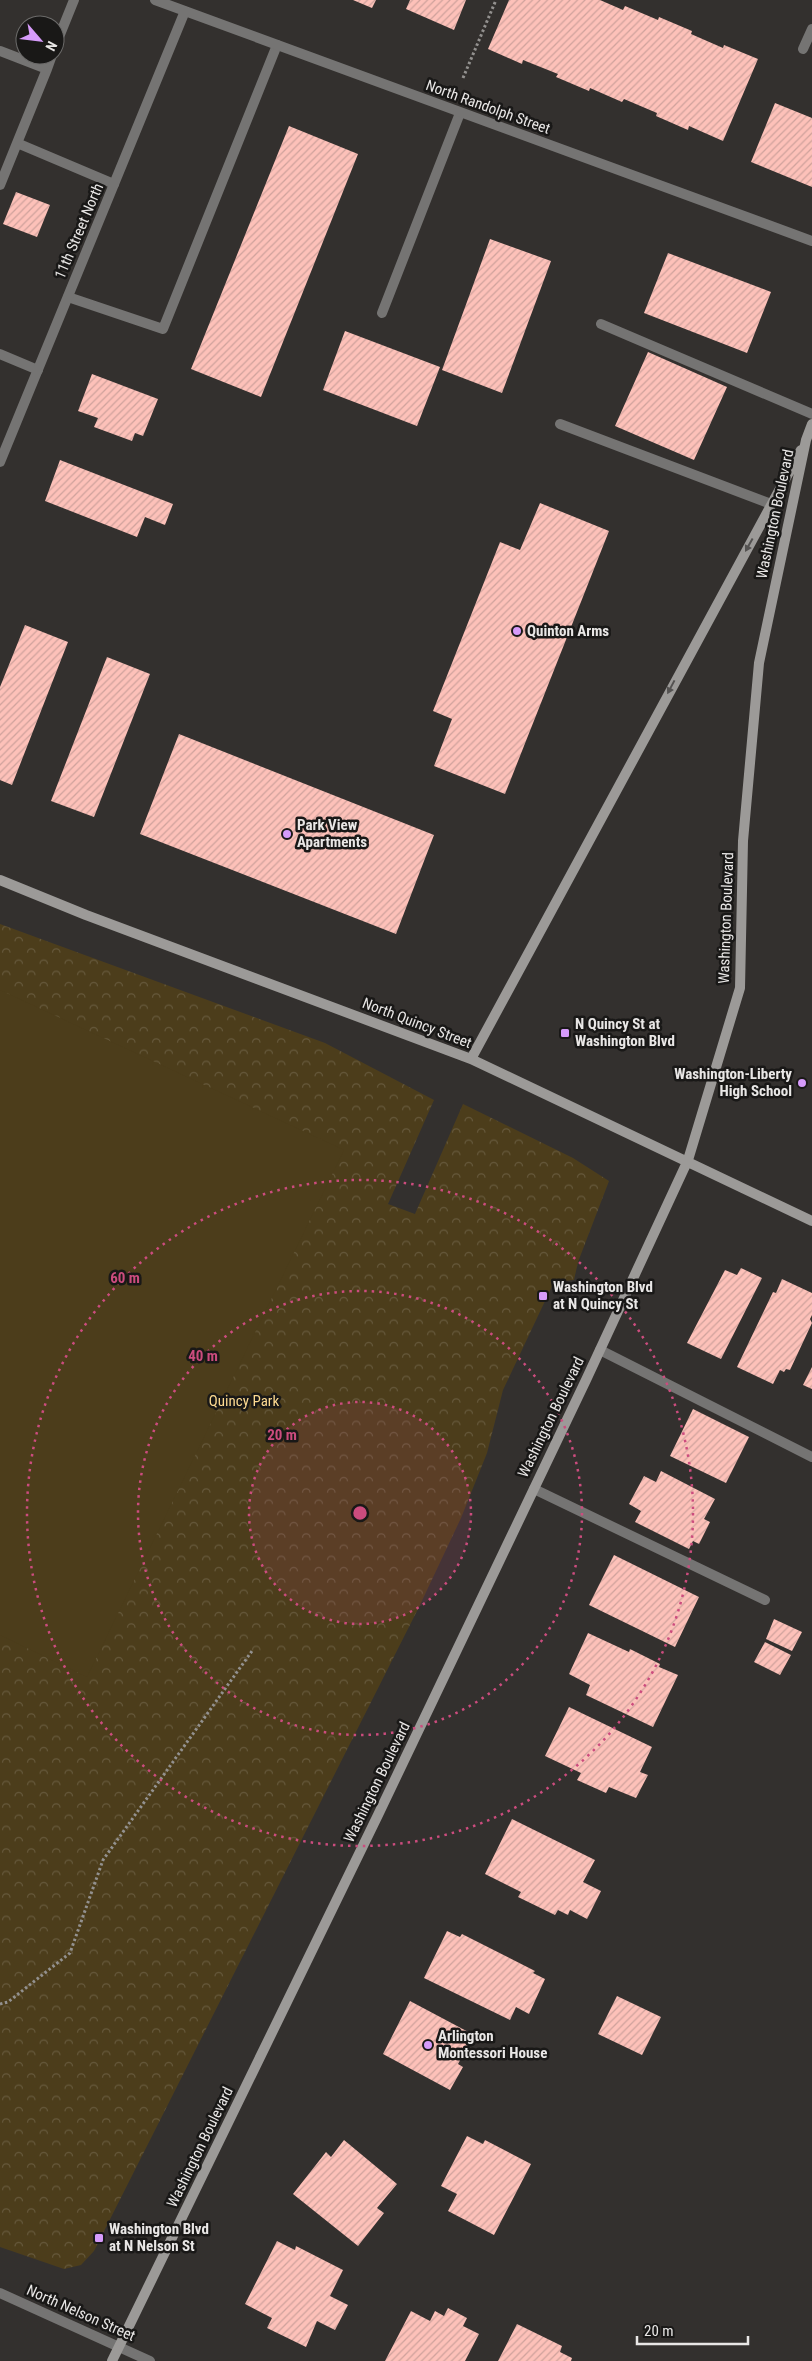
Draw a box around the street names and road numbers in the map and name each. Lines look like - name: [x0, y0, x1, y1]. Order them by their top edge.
- street label: North Randolph Street: [423, 76, 553, 138]
- street label: 11th Street North: [51, 181, 107, 281]
- street label: Washington Boulevard: [752, 448, 798, 580]
- street label: Washington Boulevard: [715, 852, 737, 984]
- street label: North Quincy Street: [360, 994, 474, 1052]
- street label: Washington Boulevard: [514, 1354, 588, 1480]
- street label: Washington Boulevard: [340, 1719, 414, 1845]
- street label: Washington Boulevard: [163, 2084, 237, 2210]
- street label: North Nelson Street: [24, 2281, 138, 2345]

